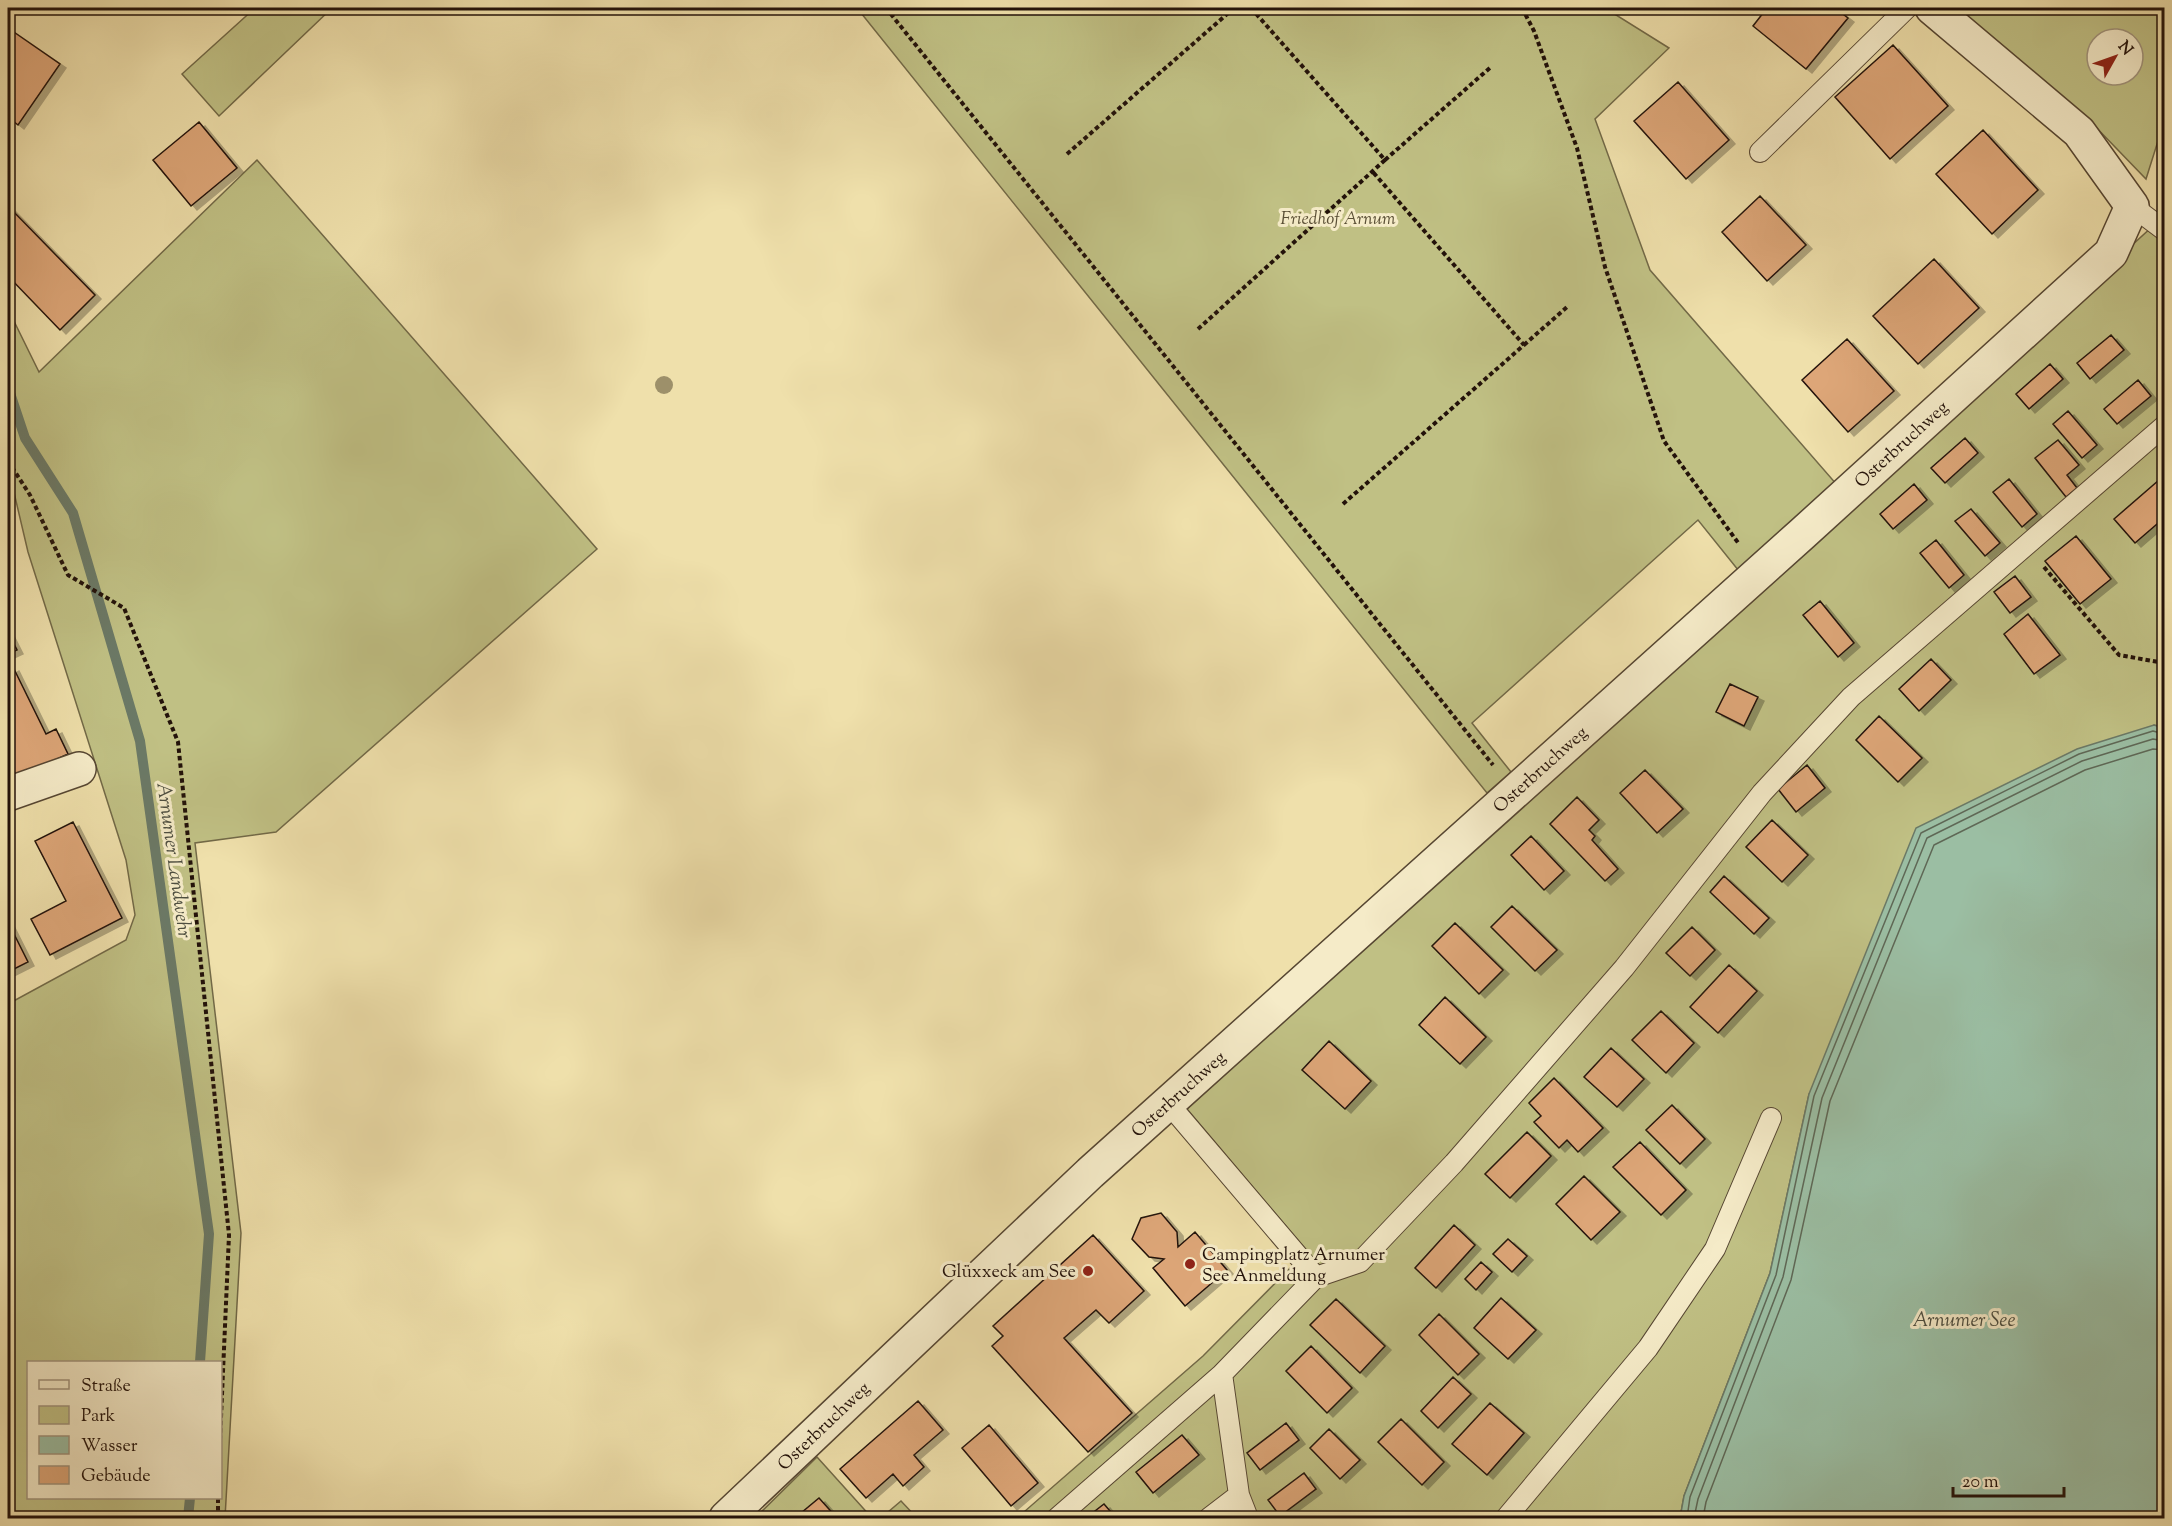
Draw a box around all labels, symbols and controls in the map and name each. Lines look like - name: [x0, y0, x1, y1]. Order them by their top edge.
- north arrow: [2085, 27, 2145, 87]
- text: N: [2112, 37, 2138, 61]
- park label: Friedhof Arnum: [1280, 207, 1396, 233]
- street label: Osterbruchweg: [1850, 396, 1955, 495]
- street label: Osterbruchweg: [1488, 721, 1594, 820]
- water label: Arnumer Landwehr: [147, 781, 198, 940]
- street label: Osterbruchweg: [1127, 1046, 1233, 1145]
- place label: Campingplatz Arnumer See Anmeldung: [1202, 1243, 1385, 1290]
- marker: Campingplatz Arnumer See Anmeldung: [1183, 1257, 1197, 1271]
- place label: Glüxxeck am See: [942, 1260, 1076, 1286]
- marker: Glüxxeck am See: [1081, 1264, 1095, 1278]
- water label: Arnumer See: [1913, 1307, 2015, 1336]
- legend: [27, 1361, 222, 1499]
- text: Straße: [81, 1374, 131, 1400]
- street label: Osterbruchweg: [772, 1377, 877, 1478]
- text: Park: [81, 1404, 116, 1430]
- text: Wasser: [81, 1434, 138, 1460]
- scale bar: [1953, 1460, 2064, 1498]
- text: Gebäude: [81, 1464, 151, 1490]
- text: 20 m: [1962, 1470, 1999, 1496]

